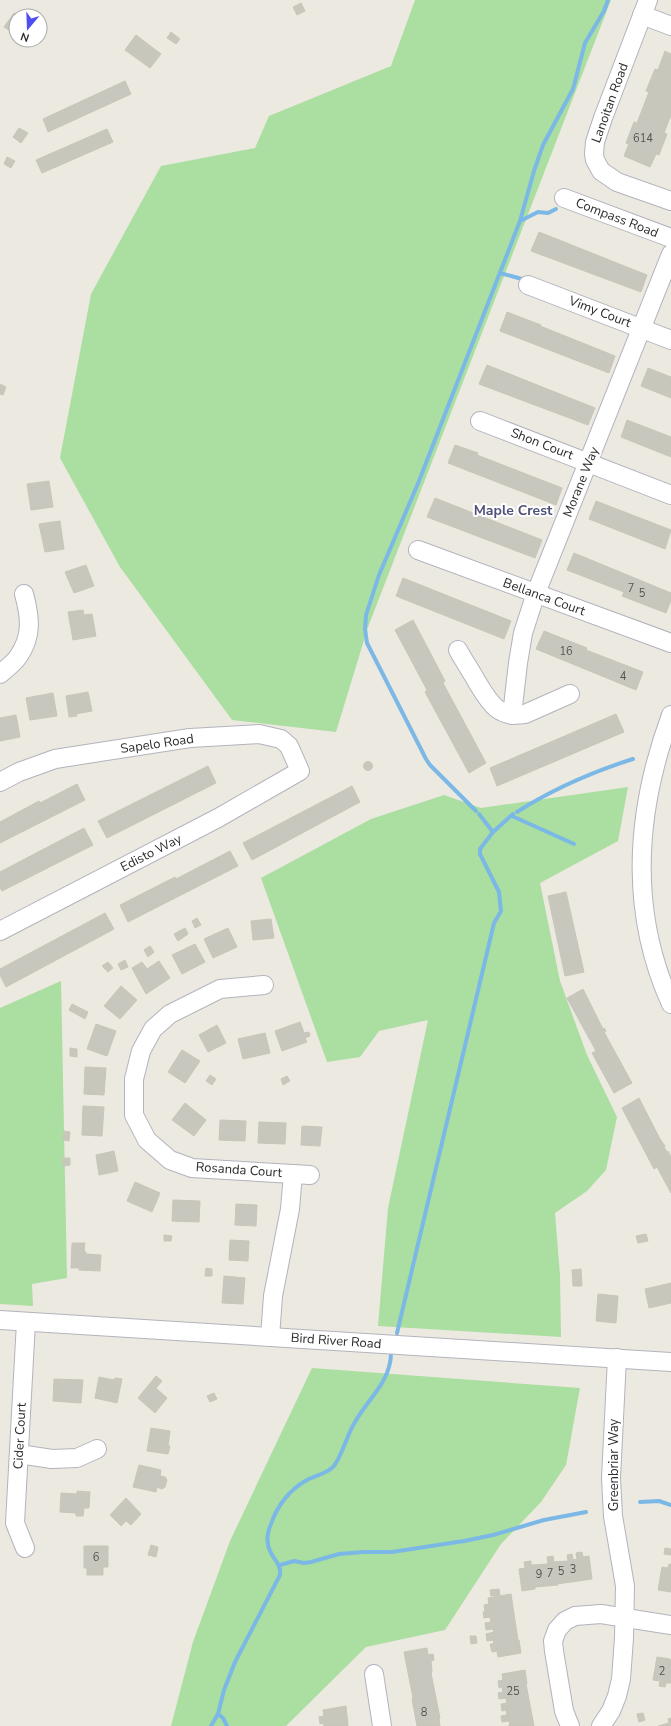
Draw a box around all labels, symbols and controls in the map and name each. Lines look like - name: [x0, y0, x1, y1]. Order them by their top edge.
- north arrow: [8, 8, 48, 48]
- text: N: [19, 29, 31, 45]
- street label: Lanoitan Road: [587, 60, 633, 146]
- house number: 614: [633, 131, 653, 146]
- street label: Compass Road: [573, 194, 661, 242]
- street label: Vimy Court: [565, 292, 634, 332]
- street label: Shon Court: [508, 424, 576, 464]
- street label: Morane Way: [559, 444, 603, 520]
- district label: Maple Crest: [474, 501, 553, 520]
- street label: Bellanca Court: [500, 574, 588, 620]
- house number: 7: [628, 581, 634, 596]
- house number: 5: [639, 586, 646, 601]
- house number: 16: [559, 644, 573, 659]
- house number: 4: [620, 669, 627, 684]
- street label: Sapelo Road: [119, 730, 195, 758]
- street label: Edisto Way: [117, 830, 185, 876]
- street label: Rosanda Court: [195, 1158, 283, 1182]
- street label: Bird River Road: [290, 1329, 382, 1353]
- street label: Cider Court: [9, 1402, 31, 1470]
- street label: Greenbriar Way: [605, 1418, 623, 1511]
- house number: 6: [93, 1550, 100, 1565]
- house number: 3: [570, 1562, 576, 1577]
- house number: 5: [558, 1564, 565, 1579]
- house number: 7: [547, 1566, 553, 1581]
- house number: 9: [536, 1567, 542, 1582]
- house number: 2: [659, 1664, 665, 1679]
- house number: 25: [506, 1684, 520, 1699]
- house number: 8: [421, 1705, 428, 1720]

